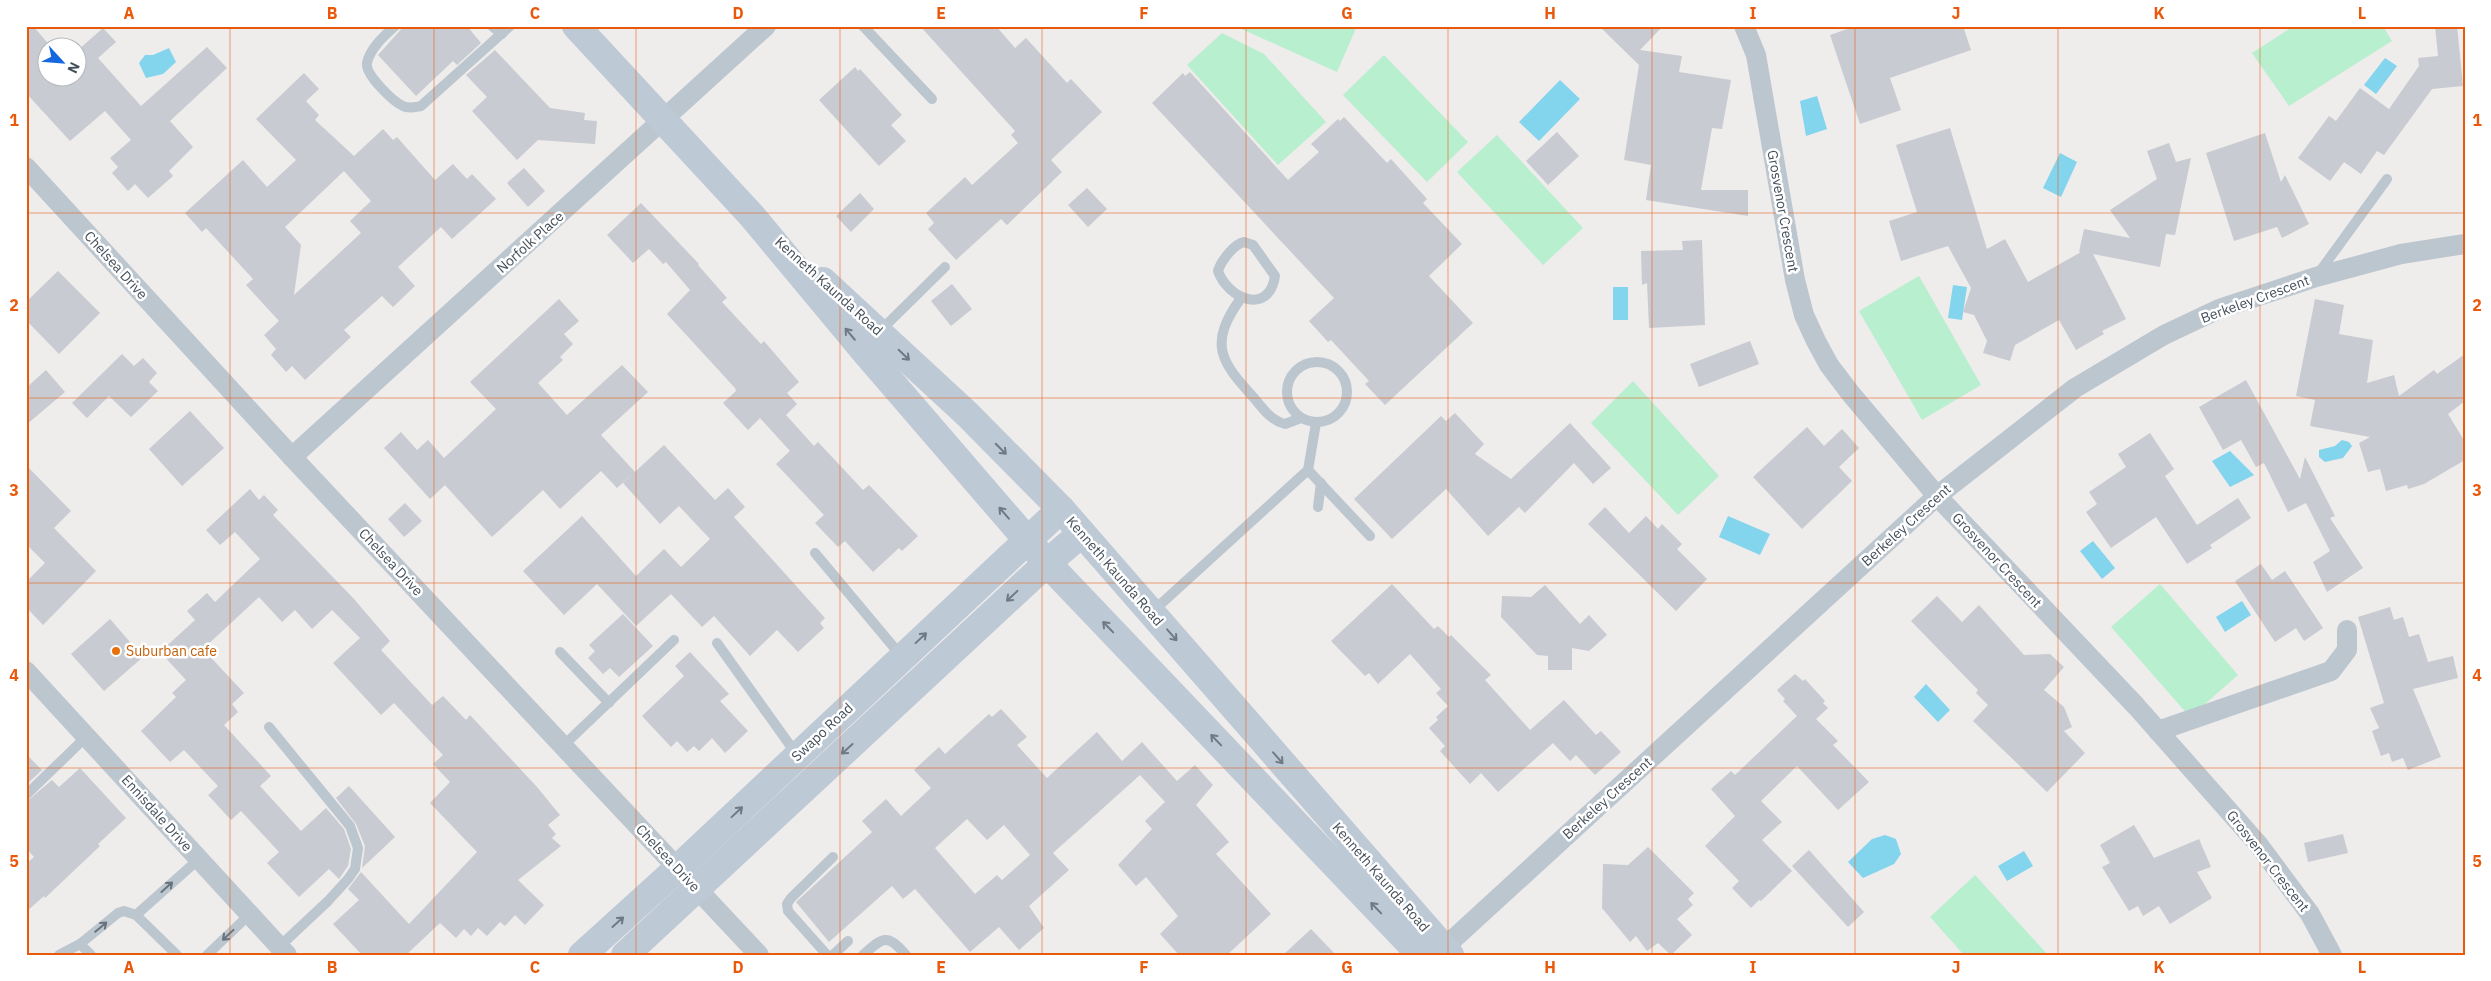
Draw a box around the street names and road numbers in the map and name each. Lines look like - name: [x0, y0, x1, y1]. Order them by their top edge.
- street label: Grosvenor Crescent: [1763, 149, 1803, 274]
- street label: Norfolk Place: [493, 207, 568, 277]
- street label: Chelsea Drive: [81, 227, 152, 303]
- street label: Kenneth Kaunda Road: [771, 233, 887, 339]
- street label: Berkeley Crescent: [2198, 271, 2312, 327]
- street label: Berkeley Crescent: [1858, 480, 1955, 570]
- street label: Grosvenor Crescent: [1948, 509, 2046, 611]
- street label: Kenneth Kaunda Road: [1063, 513, 1167, 629]
- street label: Chelsea Drive: [355, 524, 427, 600]
- street label: Swapo Road: [787, 699, 857, 765]
- street label: Berkeley Crescent: [1559, 753, 1656, 843]
- street label: Ennisdale Drive: [118, 771, 196, 855]
- street label: Grosvenor Crescent: [2223, 807, 2313, 915]
- street label: Kenneth Kaunda Road: [1329, 819, 1433, 935]
- street label: Chelsea Drive: [632, 820, 704, 896]

